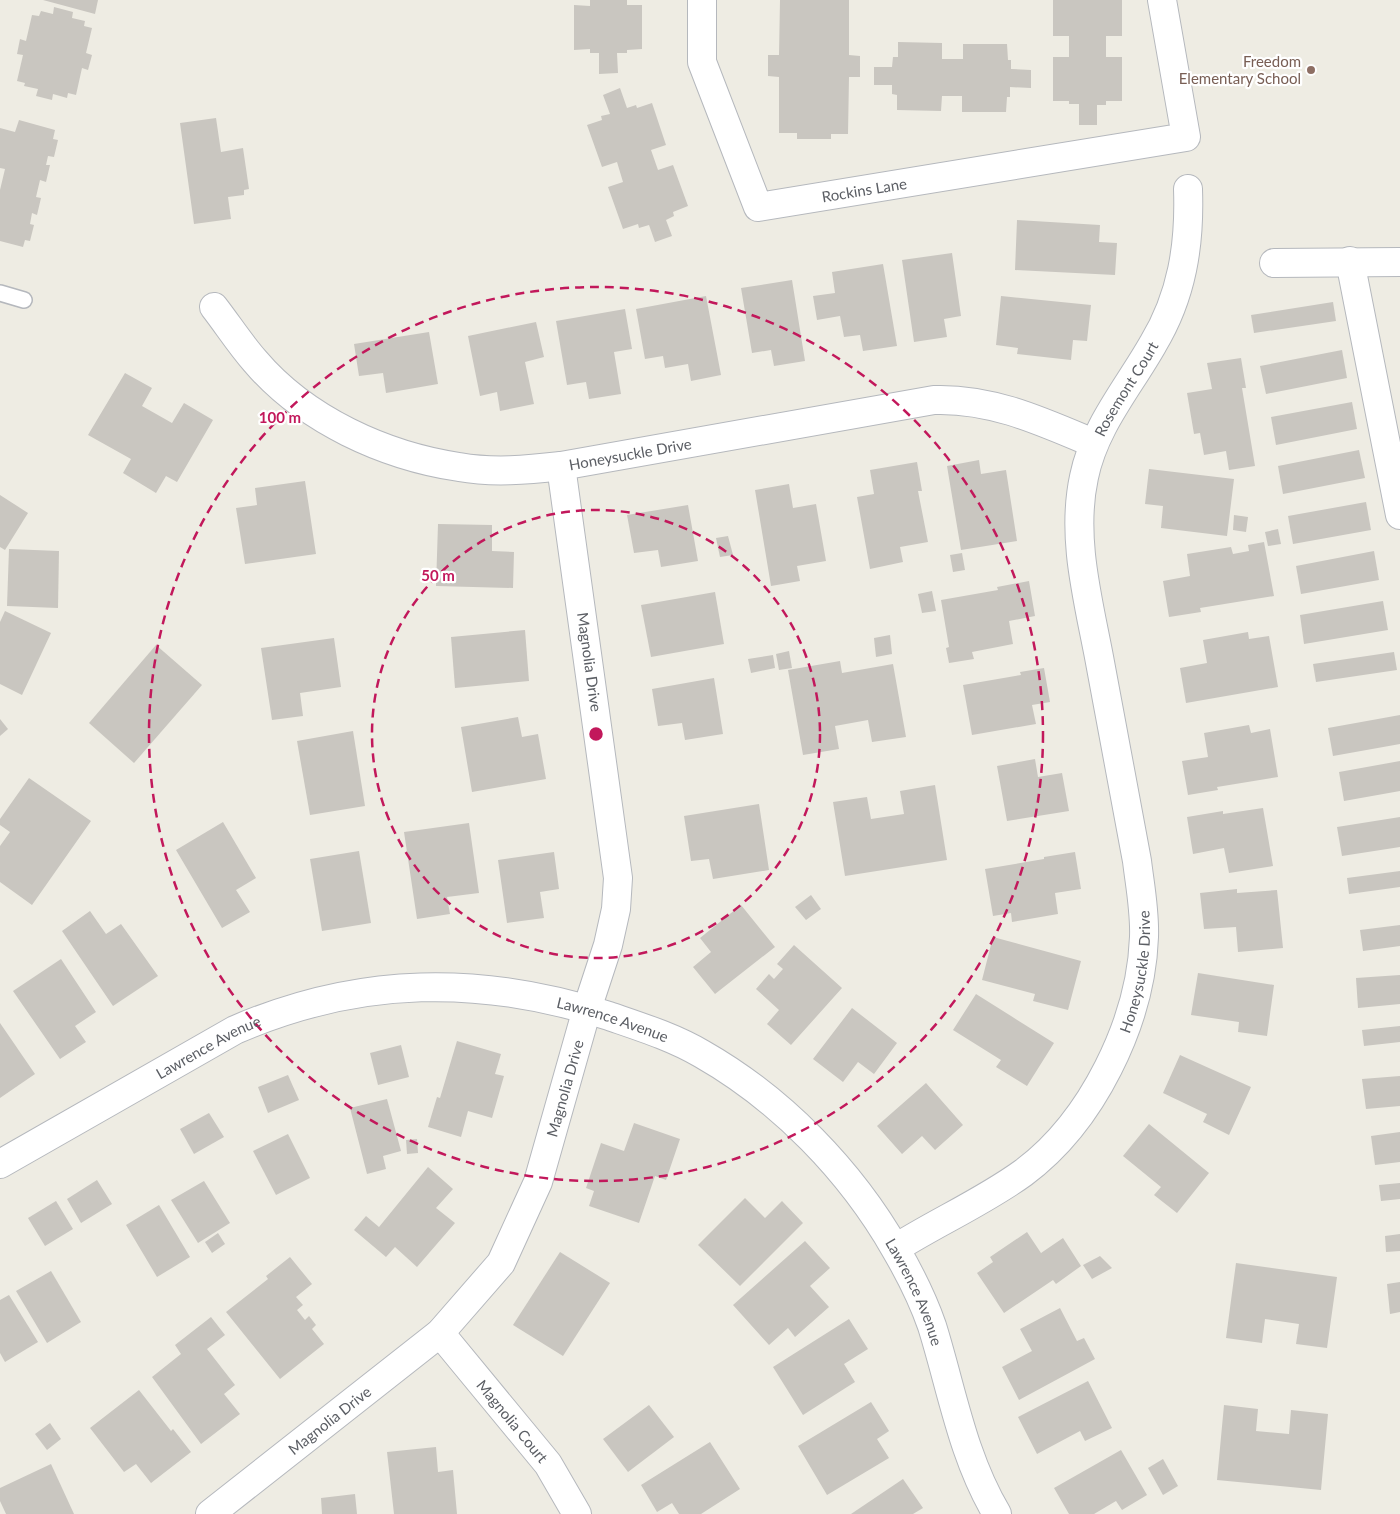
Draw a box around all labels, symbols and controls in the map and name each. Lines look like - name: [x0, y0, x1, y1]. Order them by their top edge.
- place label: Freedom Elementary School: [1179, 52, 1301, 87]
- marker: Freedom Elementary School: [1305, 64, 1317, 76]
- street label: Rockins Lane: [820, 174, 908, 205]
- street label: Rosemont Court: [1090, 338, 1162, 439]
- text: 100 m: [259, 408, 301, 426]
- street label: Honeysuckle Drive: [567, 434, 693, 473]
- text: 50 m: [421, 566, 455, 584]
- street label: Magnolia Drive: [574, 611, 606, 713]
- centre of rings: [587, 725, 605, 743]
- street label: Honeysuckle Drive: [1115, 910, 1153, 1035]
- street label: Lawrence Avenue: [555, 993, 671, 1046]
- street label: Lawrence Avenue: [153, 1012, 263, 1082]
- street label: Magnolia Drive: [542, 1038, 587, 1139]
- street label: Lawrence Avenue: [882, 1235, 946, 1348]
- street label: Magnolia Court: [473, 1376, 552, 1466]
- street label: Magnolia Drive: [285, 1382, 374, 1458]

